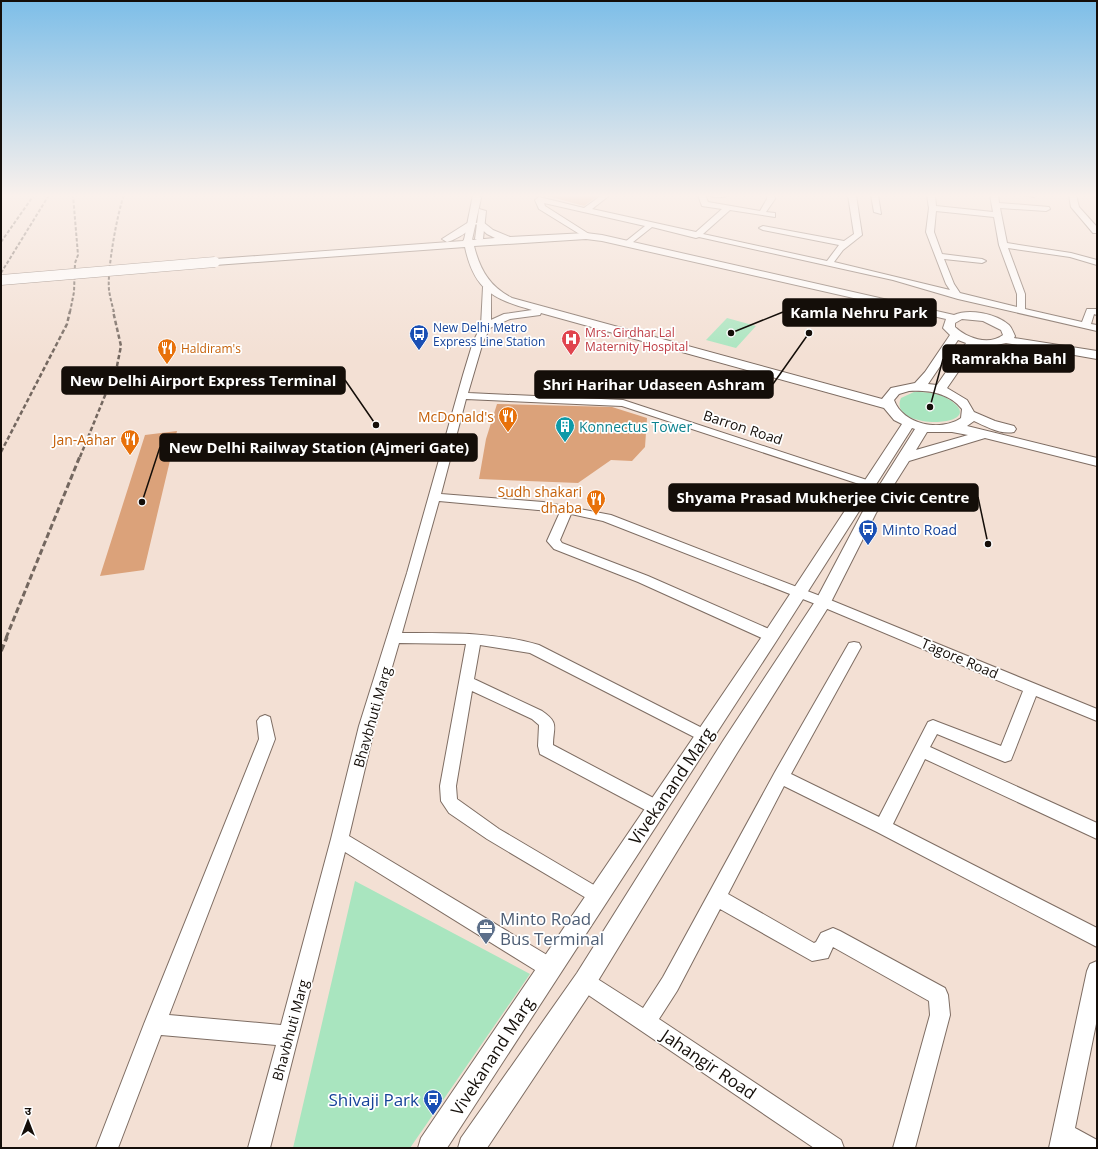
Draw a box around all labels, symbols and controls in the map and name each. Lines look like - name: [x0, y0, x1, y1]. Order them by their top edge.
- callout: Kamla Nehru Park: [783, 299, 936, 326]
- text: Kamla Nehru Park: [790, 302, 928, 322]
- place label: New Delhi Metro Express Line Station: [433, 319, 545, 350]
- bus stop icon: New Delhi Metro Express Line Station: [408, 323, 430, 351]
- place label: Mrs. Girdhar Lal Maternity Hospital: [585, 324, 688, 355]
- hospital icon: Mrs. Girdhar Lal Maternity Hospital: [560, 328, 582, 356]
- restaurant icon: Haldiram's: [156, 337, 178, 365]
- place label: Haldiram's: [181, 340, 241, 357]
- callout: Ramrakha Bahl: [943, 345, 1074, 372]
- text: Ramrakha Bahl: [951, 348, 1067, 368]
- callout: New Delhi Airport Express Terminal: [62, 367, 345, 394]
- text: New Delhi Airport Express Terminal: [70, 370, 336, 390]
- callout: Shri Harihar Udaseen Ashram: [535, 371, 773, 398]
- text: Shri Harihar Udaseen Ashram: [543, 374, 765, 394]
- restaurant icon: McDonald's: [497, 405, 519, 433]
- street label: Barron Road: [701, 405, 785, 449]
- place label: McDonald's: [418, 407, 494, 426]
- building icon: Konnectus Tower: [554, 415, 576, 443]
- place label: Konnectus Tower: [579, 417, 692, 436]
- restaurant icon: Jan-Aahar: [119, 428, 141, 456]
- place label: Jan-Aahar: [51, 430, 116, 449]
- callout: New Delhi Railway Station (Ajmeri Gate): [160, 434, 477, 461]
- text: New Delhi Railway Station (Ajmeri Gate): [169, 437, 469, 457]
- place label: Sudh shakari dhaba: [498, 482, 582, 517]
- callout: Shyama Prasad Mukherjee Civic Centre: [669, 484, 978, 511]
- text: Shyama Prasad Mukherjee Civic Centre: [677, 487, 970, 507]
- restaurant icon: Sudh shakari dhaba: [585, 488, 607, 516]
- bus stop icon: Minto Road: [857, 518, 879, 546]
- place label: Minto Road: [882, 520, 957, 539]
- street label: Tagore Road: [918, 633, 1002, 683]
- street label: Bhavbhuti Marg: [349, 664, 396, 770]
- street label: Vivekanand Marg: [623, 723, 719, 849]
- place label: Minto Road Bus Terminal: [500, 907, 604, 950]
- office icon: Minto Road Bus Terminal: [475, 917, 497, 945]
- street label: Bhavbhuti Marg: [267, 977, 313, 1083]
- street label: Vivekanand Marg: [445, 992, 539, 1120]
- street label: Jahangir Road: [655, 1023, 761, 1104]
- place label: Shivaji Park: [328, 1088, 419, 1111]
- bus stop icon: Shivaji Park: [422, 1088, 444, 1116]
- north arrow: [8, 1101, 48, 1141]
- text: उ: [25, 1103, 32, 1118]

